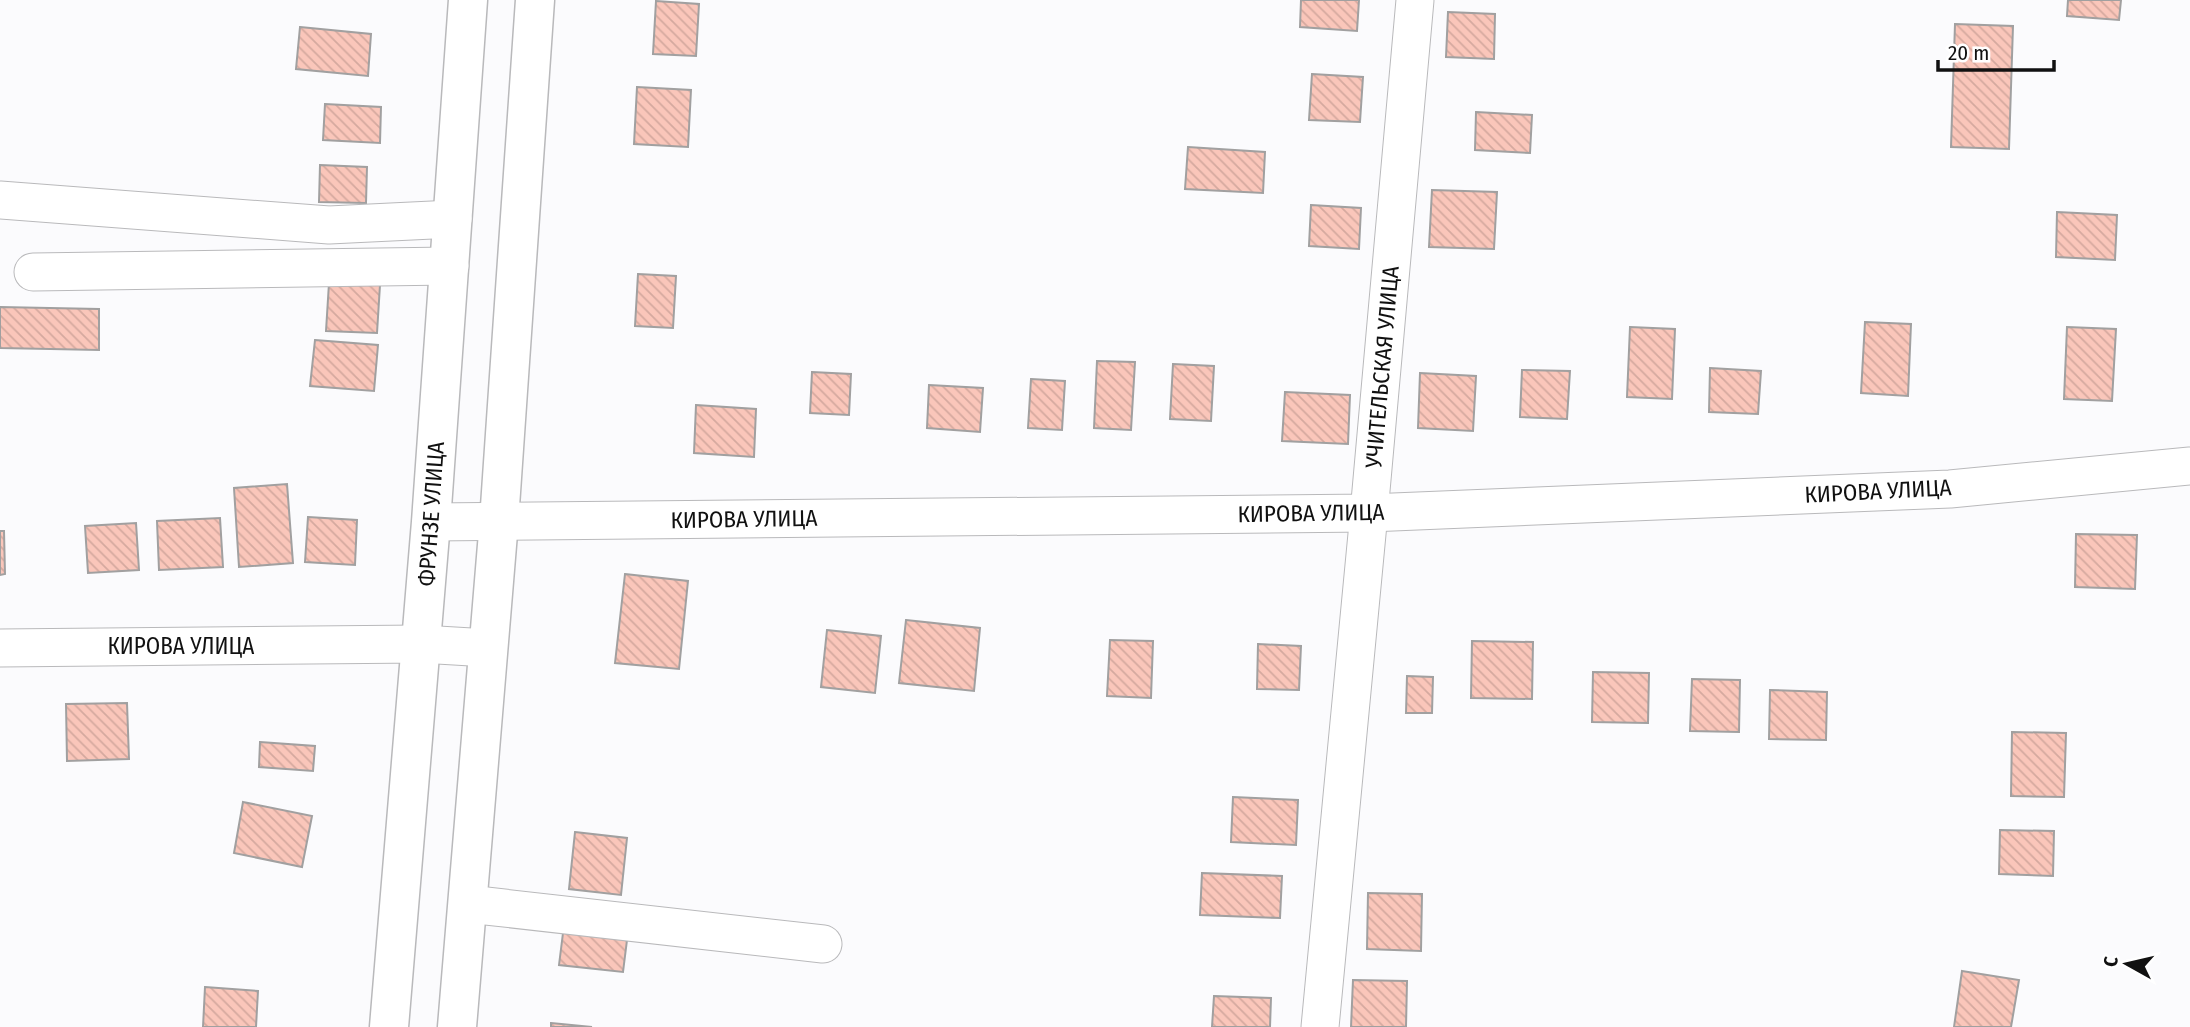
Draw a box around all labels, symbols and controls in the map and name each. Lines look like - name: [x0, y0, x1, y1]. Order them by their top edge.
- scale bar: [1938, 28, 2054, 72]
- text: 20 m: [1948, 40, 1989, 66]
- street label: УЧИТЕЛЬСКАЯ УЛИЦА: [1359, 265, 1405, 470]
- street label: ФРУНЗЕ УЛИЦА: [412, 441, 450, 587]
- street label: КИРОВА УЛИЦА: [1804, 473, 1952, 509]
- street label: КИРОВА УЛИЦА: [1237, 498, 1385, 528]
- street label: КИРОВА УЛИЦА: [670, 504, 818, 534]
- street label: КИРОВА УЛИЦА: [108, 632, 254, 660]
- north arrow: [2092, 929, 2162, 999]
- text: С: [2099, 955, 2123, 968]

